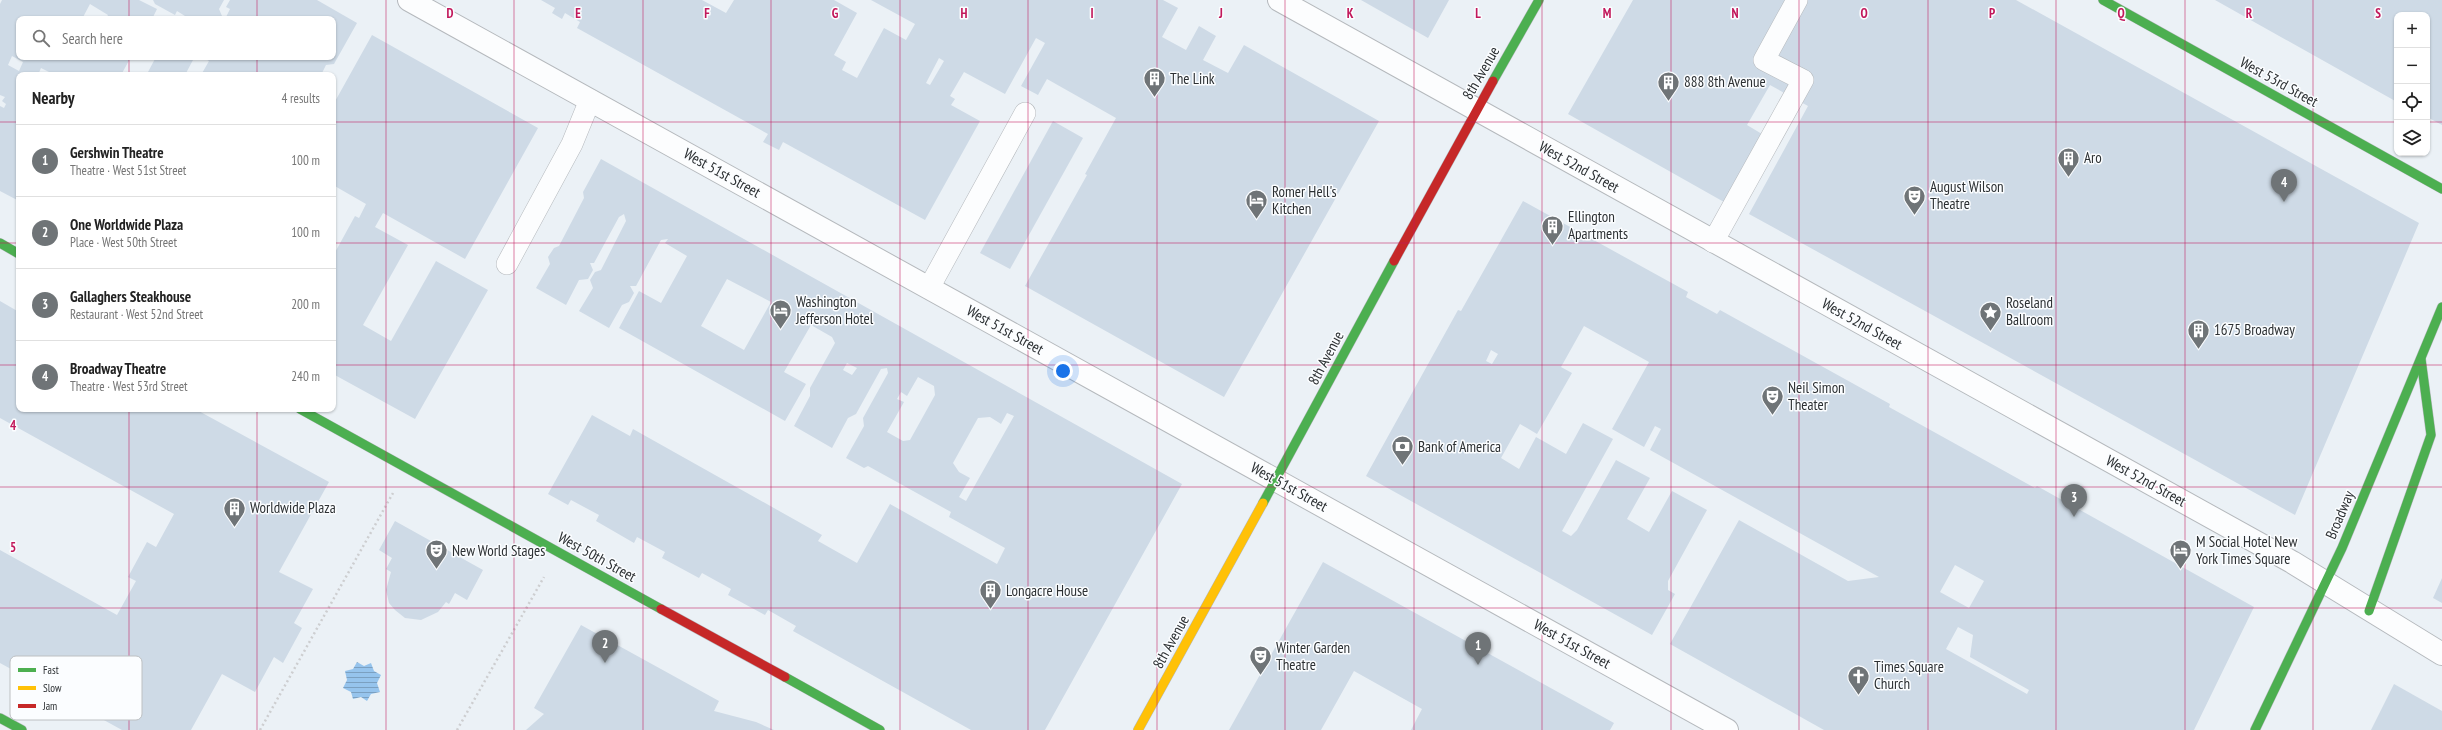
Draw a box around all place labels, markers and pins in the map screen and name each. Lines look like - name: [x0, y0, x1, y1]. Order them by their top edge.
- building icon: The Link: [1141, 66, 1167, 99]
- place label: The Link: [1170, 69, 1215, 88]
- building icon: 888 8th Avenue: [1655, 69, 1681, 102]
- place label: 888 8th Avenue: [1684, 72, 1766, 91]
- building icon: Aro: [2055, 145, 2081, 178]
- place label: Aro: [2084, 148, 2102, 167]
- pin: 4: [2271, 169, 2297, 202]
- place label: August Wilson Theatre: [1930, 177, 2004, 213]
- place label: Romer Hell's Kitchen: [1272, 182, 1337, 218]
- theatre icon: August Wilson Theatre: [1902, 183, 1928, 216]
- hotel icon: Romer Hell's Kitchen: [1244, 188, 1270, 221]
- place label: Ellington Apartments: [1568, 207, 1628, 243]
- building icon: Ellington Apartments: [1539, 213, 1565, 246]
- place label: Washington Jefferson Hotel: [795, 292, 874, 328]
- place label: Roseland Ballroom: [2006, 293, 2053, 329]
- hotel icon: Washington Jefferson Hotel: [768, 298, 794, 331]
- place icon: Roseland Ballroom: [1977, 299, 2003, 332]
- building icon: 1675 Broadway: [2186, 317, 2212, 350]
- place label: 1675 Broadway: [2214, 320, 2295, 339]
- place label: Neil Simon Theater: [1788, 378, 1845, 414]
- theatre icon: Neil Simon Theater: [1759, 384, 1785, 417]
- bank icon: Bank of America: [1390, 434, 1416, 467]
- place label: Bank of America: [1418, 437, 1501, 456]
- pin: 3: [2061, 484, 2087, 517]
- building icon: Worldwide Plaza: [222, 495, 248, 528]
- place label: Worldwide Plaza: [250, 498, 336, 517]
- place label: M Social Hotel New York Times Square: [2196, 532, 2297, 568]
- theatre icon: New World Stages: [423, 538, 449, 571]
- hotel icon: M Social Hotel New York Times Square: [2167, 538, 2193, 571]
- place label: New World Stages: [452, 541, 545, 560]
- building icon: Longacre House: [977, 578, 1003, 611]
- place label: Longacre House: [1006, 581, 1088, 600]
- pin: 2: [592, 630, 618, 663]
- pin: 1: [1465, 632, 1491, 665]
- place label: Winter Garden Theatre: [1276, 638, 1350, 674]
- theatre icon: Winter Garden Theatre: [1247, 644, 1273, 677]
- place label: Times Square Church: [1874, 657, 1944, 693]
- church icon: Times Square Church: [1845, 663, 1871, 696]

